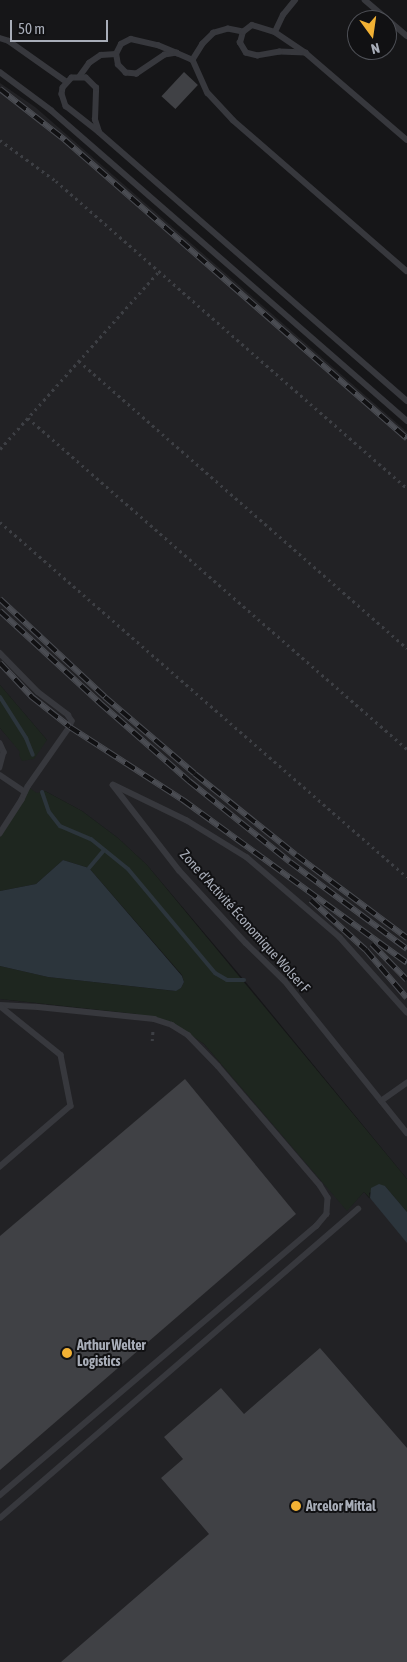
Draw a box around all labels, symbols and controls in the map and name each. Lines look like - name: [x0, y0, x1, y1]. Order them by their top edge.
- scale bar: [12, 10, 110, 42]
- north arrow: [347, 10, 397, 60]
- text: 50 m: [18, 20, 45, 37]
- text: N: [369, 40, 381, 57]
- street label: Zone d'Activité Économique Wolser F: [176, 846, 314, 996]
- place label: Arthur Welter Logistics: [77, 1337, 146, 1370]
- marker: Arthur Welter Logistics: [61, 1347, 73, 1359]
- place label: Arcelor Mittal: [306, 1498, 376, 1514]
- marker: Arcelor Mittal: [290, 1500, 302, 1512]

